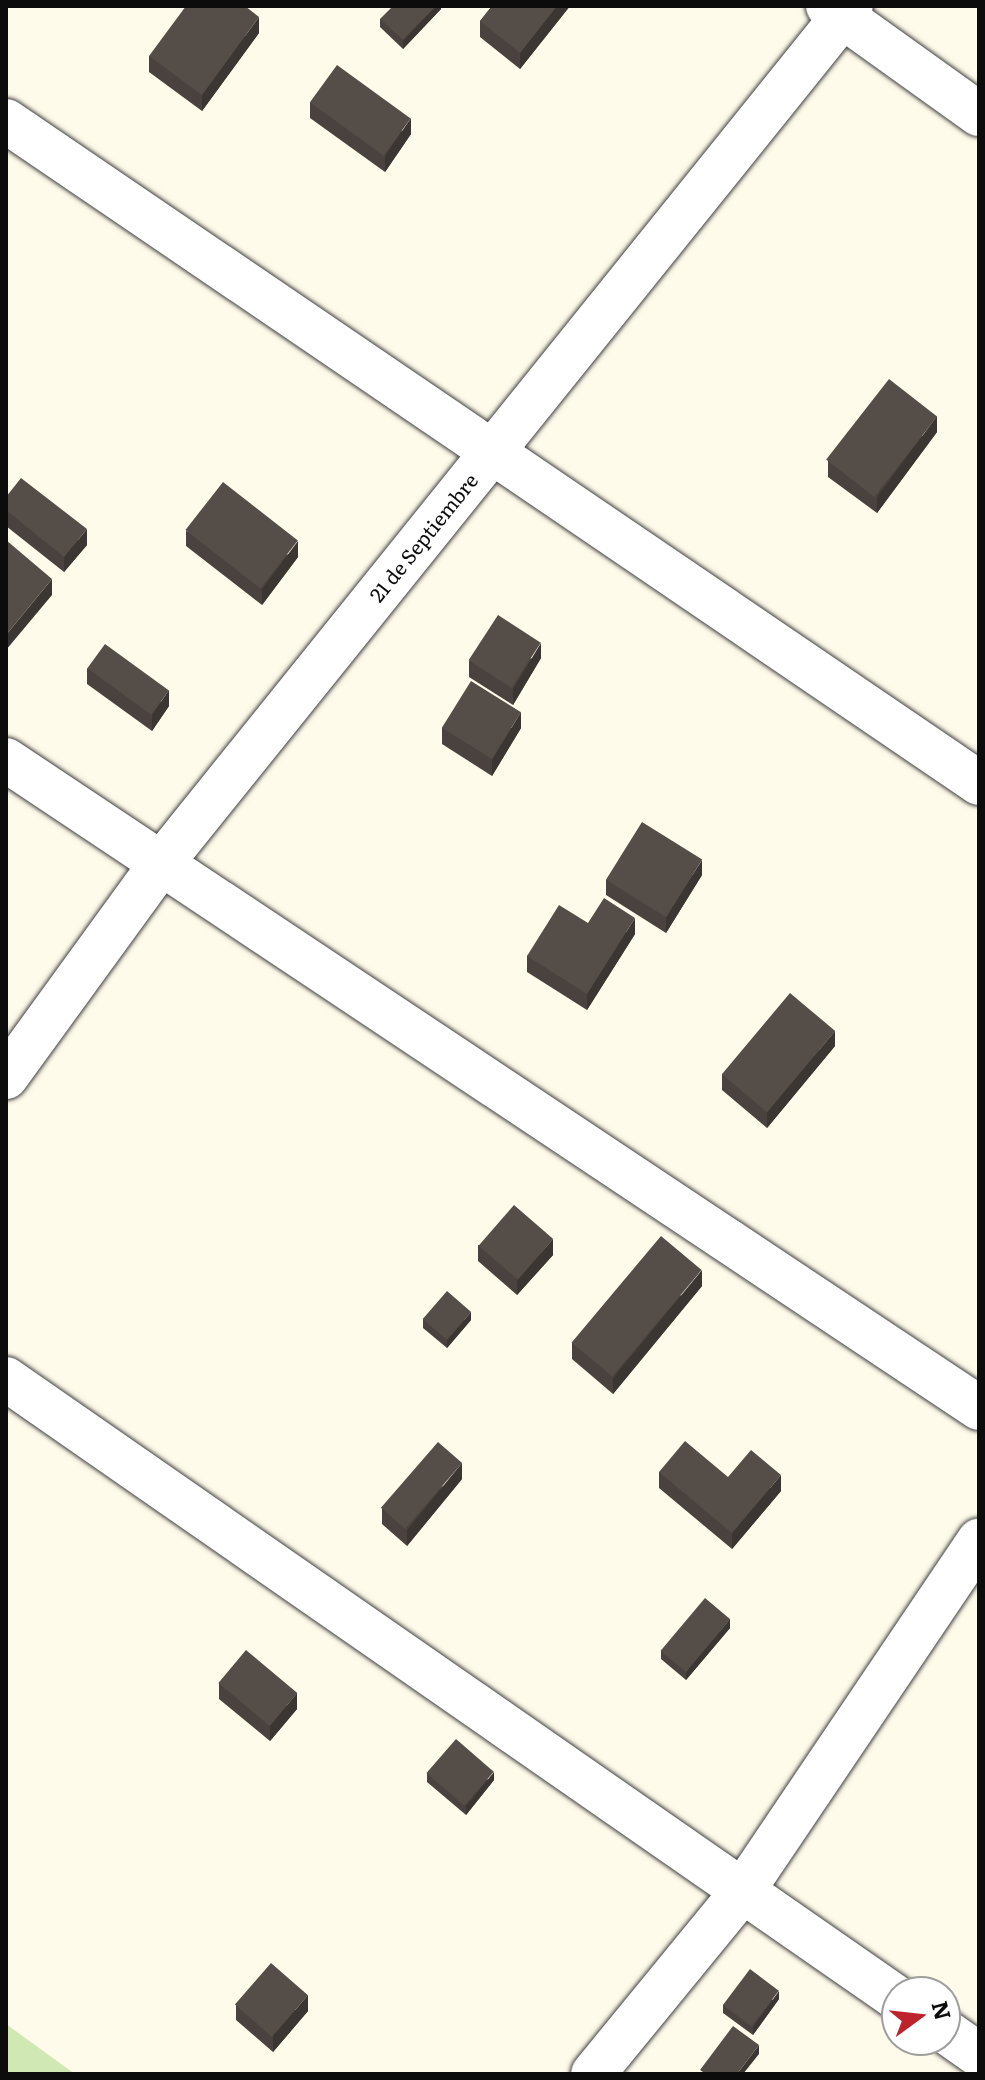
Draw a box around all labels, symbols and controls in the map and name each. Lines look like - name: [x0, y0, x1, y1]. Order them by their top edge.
- street label: 21 de Septiembre: [364, 468, 482, 606]
- north arrow: [881, 1976, 961, 2056]
- text: N: [924, 1997, 961, 2023]

